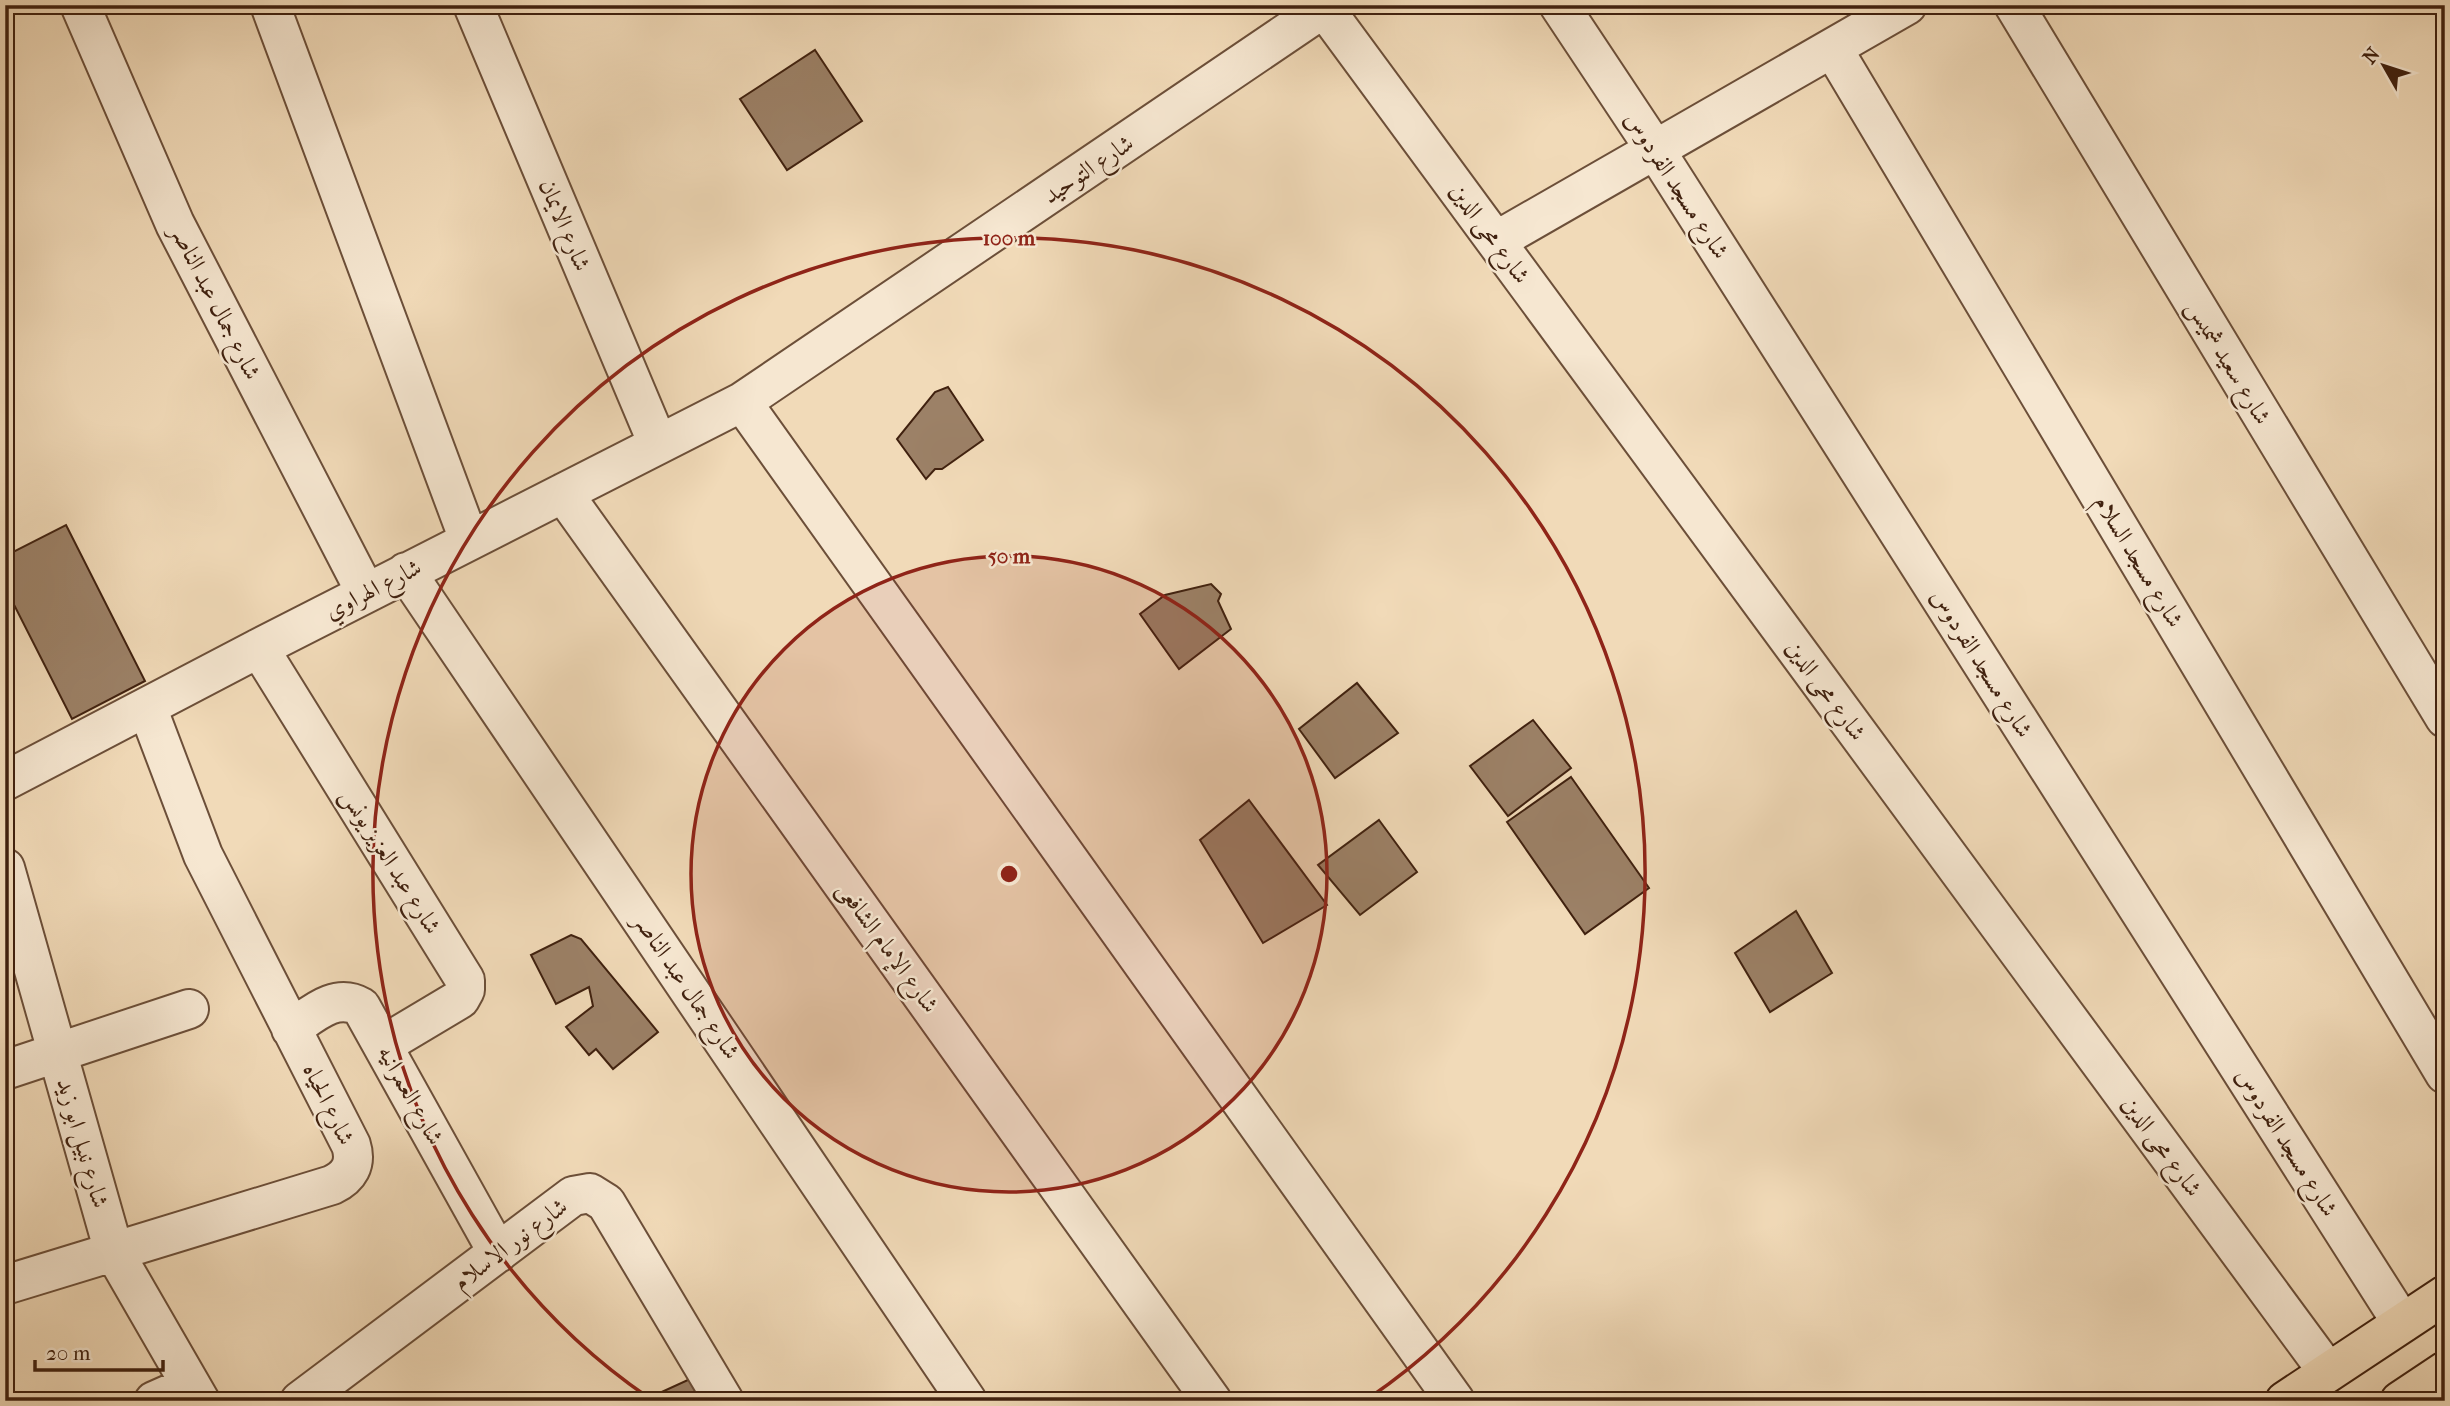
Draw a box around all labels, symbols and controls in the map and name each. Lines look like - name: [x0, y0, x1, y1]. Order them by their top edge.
- north arrow: [2348, 32, 2418, 102]
- text: N: [2358, 43, 2385, 68]
- street label: شارع مسجد الفردوس: [1614, 106, 1735, 267]
- street label: شارع التوحيد: [1037, 129, 1142, 214]
- street label: شارع الايمان: [528, 175, 597, 278]
- street label: شارع محى الدين: [1439, 177, 1536, 292]
- street label: شارع جمال عبد الناصر: [158, 217, 267, 387]
- text: 100 m: [983, 226, 1036, 250]
- street label: شارع سعيد شميس: [2176, 295, 2277, 432]
- street label: شارع مسجد السلام: [2082, 490, 2190, 636]
- text: 50 m: [988, 544, 1031, 568]
- street label: شارع الهراوي: [320, 553, 429, 631]
- street label: شارع مسجد الفردوس: [1920, 584, 2039, 746]
- street label: شارع محى الدين: [1775, 634, 1872, 749]
- street label: شارع عبد العزيز يونس: [330, 783, 447, 942]
- centre of rings: [997, 862, 1021, 886]
- street label: شارع الإمام الشافعى: [825, 876, 945, 1022]
- street label: شارع جمال عبد الناصر: [621, 905, 746, 1068]
- street label: شارع العمرانيه: [367, 1040, 450, 1152]
- street label: شارع الحياه: [292, 1059, 361, 1152]
- street label: شارع مسجد الفردوس: [2225, 1063, 2344, 1225]
- street label: شارع نبيل ابو زيد: [45, 1075, 115, 1213]
- street label: شارع محى الدين: [2111, 1090, 2208, 1205]
- street label: شارع نور الاسلام: [447, 1192, 577, 1302]
- scale bar: [35, 1329, 163, 1373]
- text: 20 m: [46, 1341, 91, 1365]

